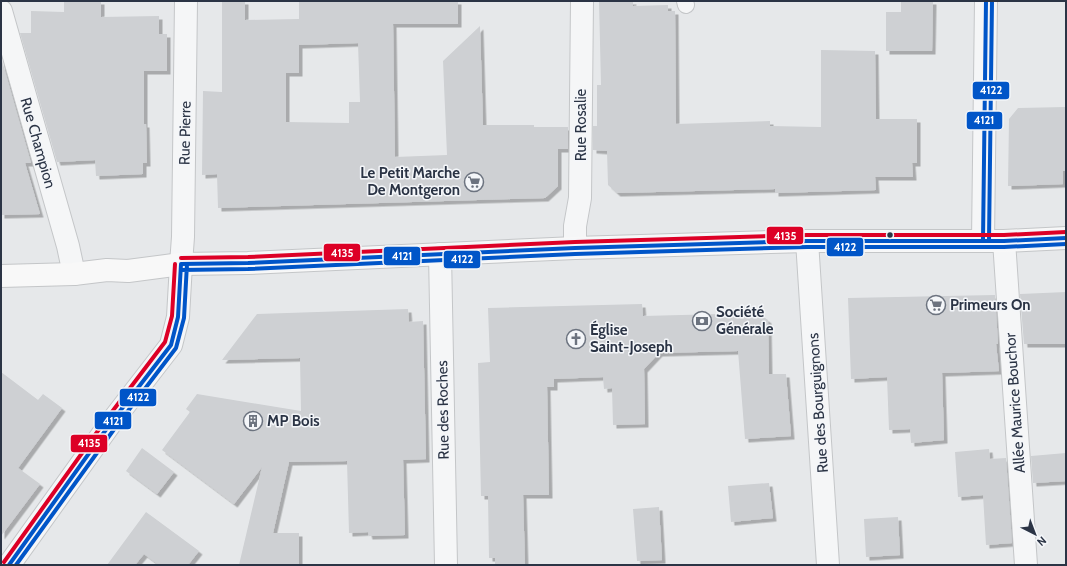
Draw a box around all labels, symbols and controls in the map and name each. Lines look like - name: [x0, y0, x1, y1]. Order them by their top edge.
- line badge: 4122: [972, 81, 1010, 100]
- text: 4122: [980, 83, 1002, 97]
- street label: Rue Rosalie: [572, 88, 590, 161]
- street label: Rue Champion: [16, 95, 60, 191]
- street label: Rue Pierre: [175, 100, 195, 165]
- line badge: 4121: [966, 111, 1003, 130]
- text: 4121: [974, 113, 994, 127]
- place label: Le Petit Marche De Montgeron: [360, 164, 460, 199]
- supermarket icon: Le Petit Marche De Montgeron: [463, 171, 485, 193]
- line badge: 4135: [766, 226, 804, 245]
- text: 4135: [774, 229, 796, 243]
- unlabelled marker: [885, 230, 895, 240]
- line badge: 4122: [826, 237, 864, 257]
- text: 4122: [834, 240, 856, 254]
- line badge: 4135: [323, 243, 361, 262]
- text: 4135: [331, 246, 353, 260]
- line badge: 4121: [383, 246, 421, 266]
- text: 4121: [392, 249, 412, 263]
- line badge: 4122: [443, 250, 481, 269]
- text: 4122: [451, 252, 473, 266]
- supermarket icon: Primeurs On: [925, 294, 947, 316]
- place label: Primeurs On: [950, 296, 1031, 314]
- place label: Société Générale: [716, 303, 774, 338]
- bank icon: Société Générale: [691, 310, 713, 332]
- place label: Église Saint-Joseph: [590, 320, 673, 356]
- church icon: Église Saint-Joseph: [565, 328, 587, 350]
- street label: Rue des Bourguignons: [804, 332, 832, 474]
- street label: Allée Maurice Bouchor: [1001, 332, 1029, 474]
- street label: Rue des Roches: [433, 360, 453, 460]
- line badge: 4122: [119, 388, 157, 407]
- text: 4122: [127, 390, 149, 404]
- building icon: MP Bois: [242, 410, 264, 432]
- line badge: 4121: [94, 411, 132, 430]
- place label: MP Bois: [267, 412, 320, 430]
- text: 4121: [103, 414, 123, 428]
- line badge: 4135: [70, 434, 108, 453]
- text: 4135: [78, 436, 100, 450]
- north arrow: [1015, 514, 1055, 554]
- text: N: [1034, 534, 1049, 549]

